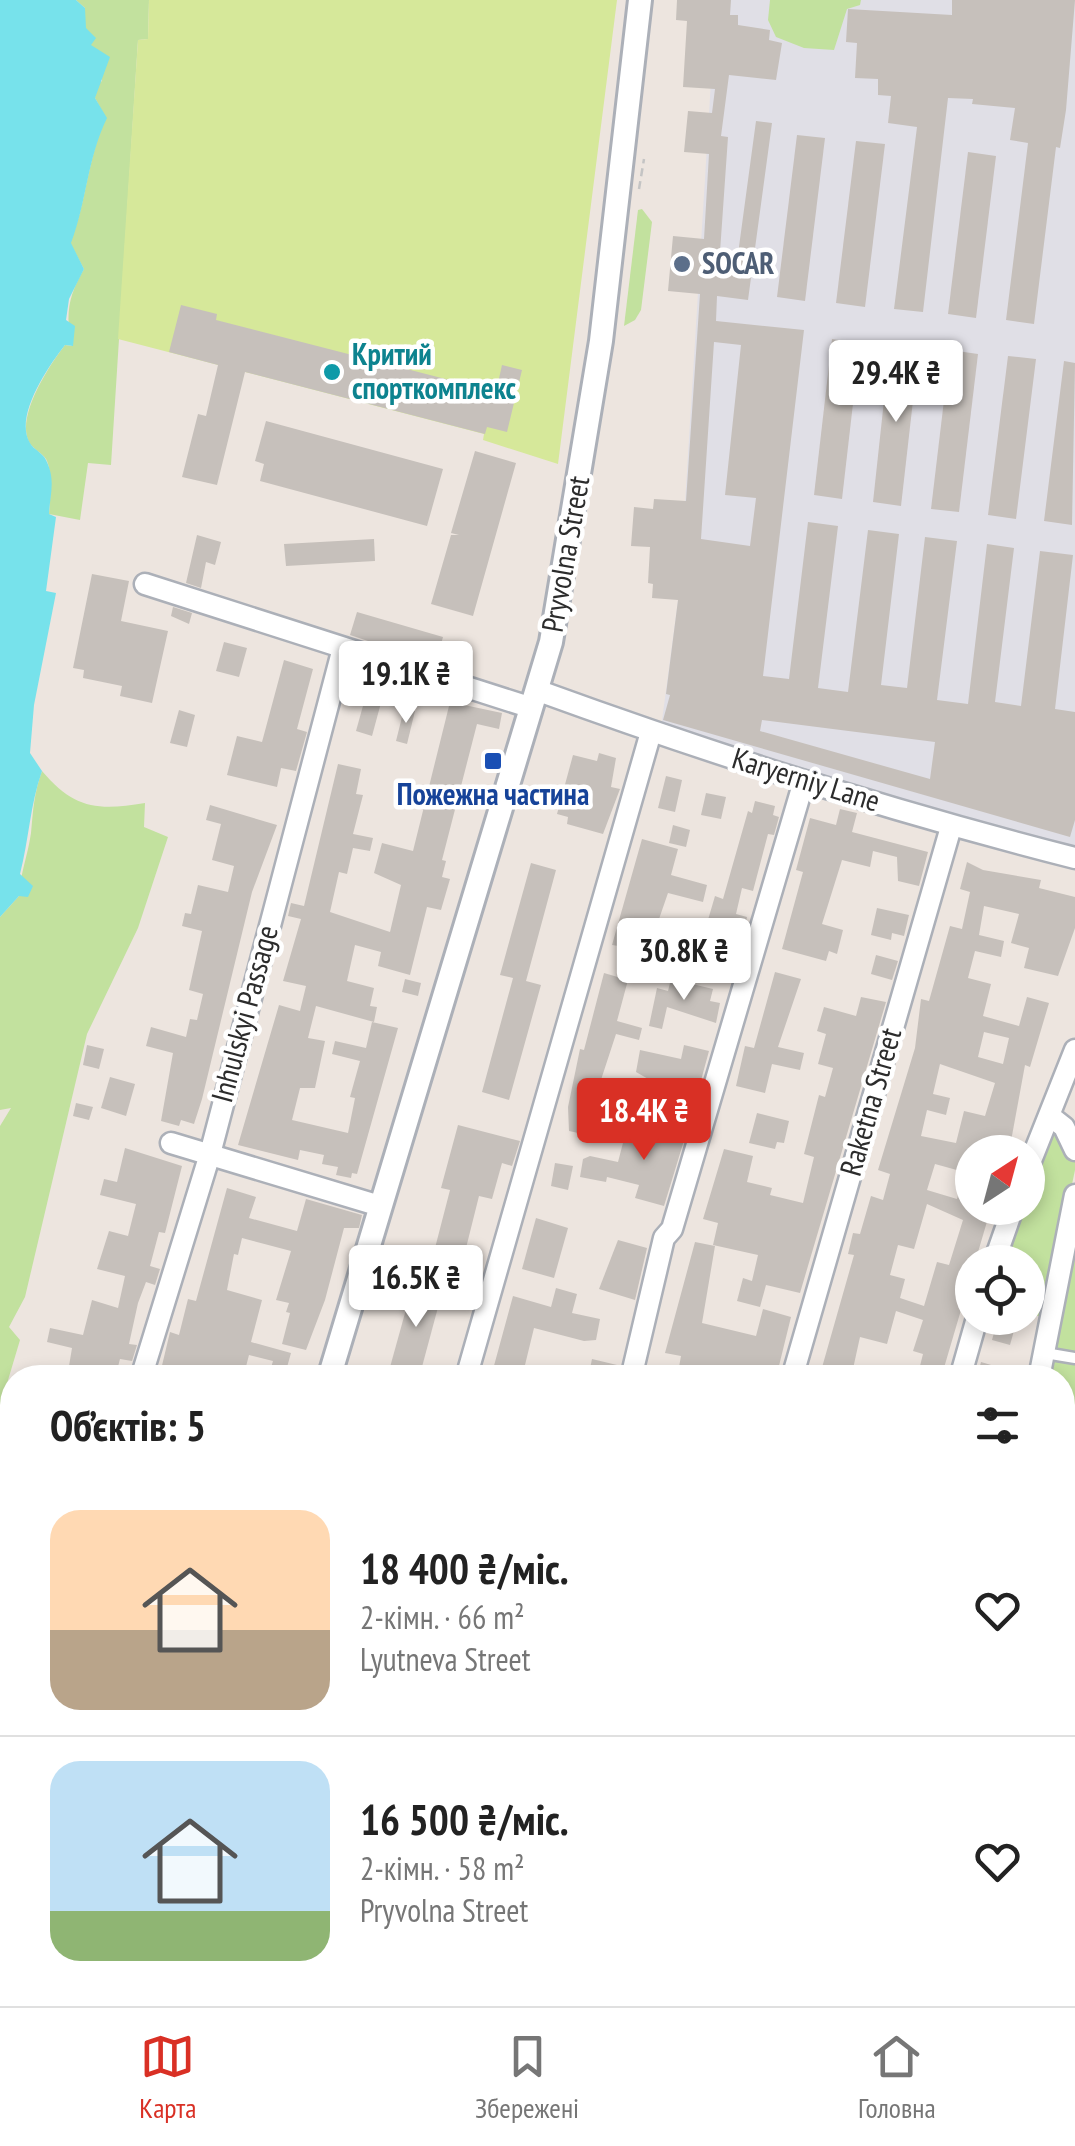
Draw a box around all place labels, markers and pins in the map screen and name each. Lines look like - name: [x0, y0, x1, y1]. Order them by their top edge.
- place label: SOCAR: [702, 243, 774, 282]
- marker: SOCAR: [671, 253, 693, 275]
- place label: Критий спорткомплекс: [352, 334, 517, 407]
- pin: 29.4K ₴: [804, 340, 988, 425]
- marker: Критий спорткомплекс: [321, 361, 343, 383]
- pin: 19.1K ₴: [314, 641, 498, 726]
- marker: Пожежна частина: [482, 750, 504, 772]
- place label: Пожежна частина: [397, 774, 589, 813]
- pin: 30.8K ₴: [592, 918, 776, 1003]
- pin: 18.4K ₴: [552, 1078, 736, 1163]
- pin: 16.5K ₴: [324, 1245, 508, 1330]

